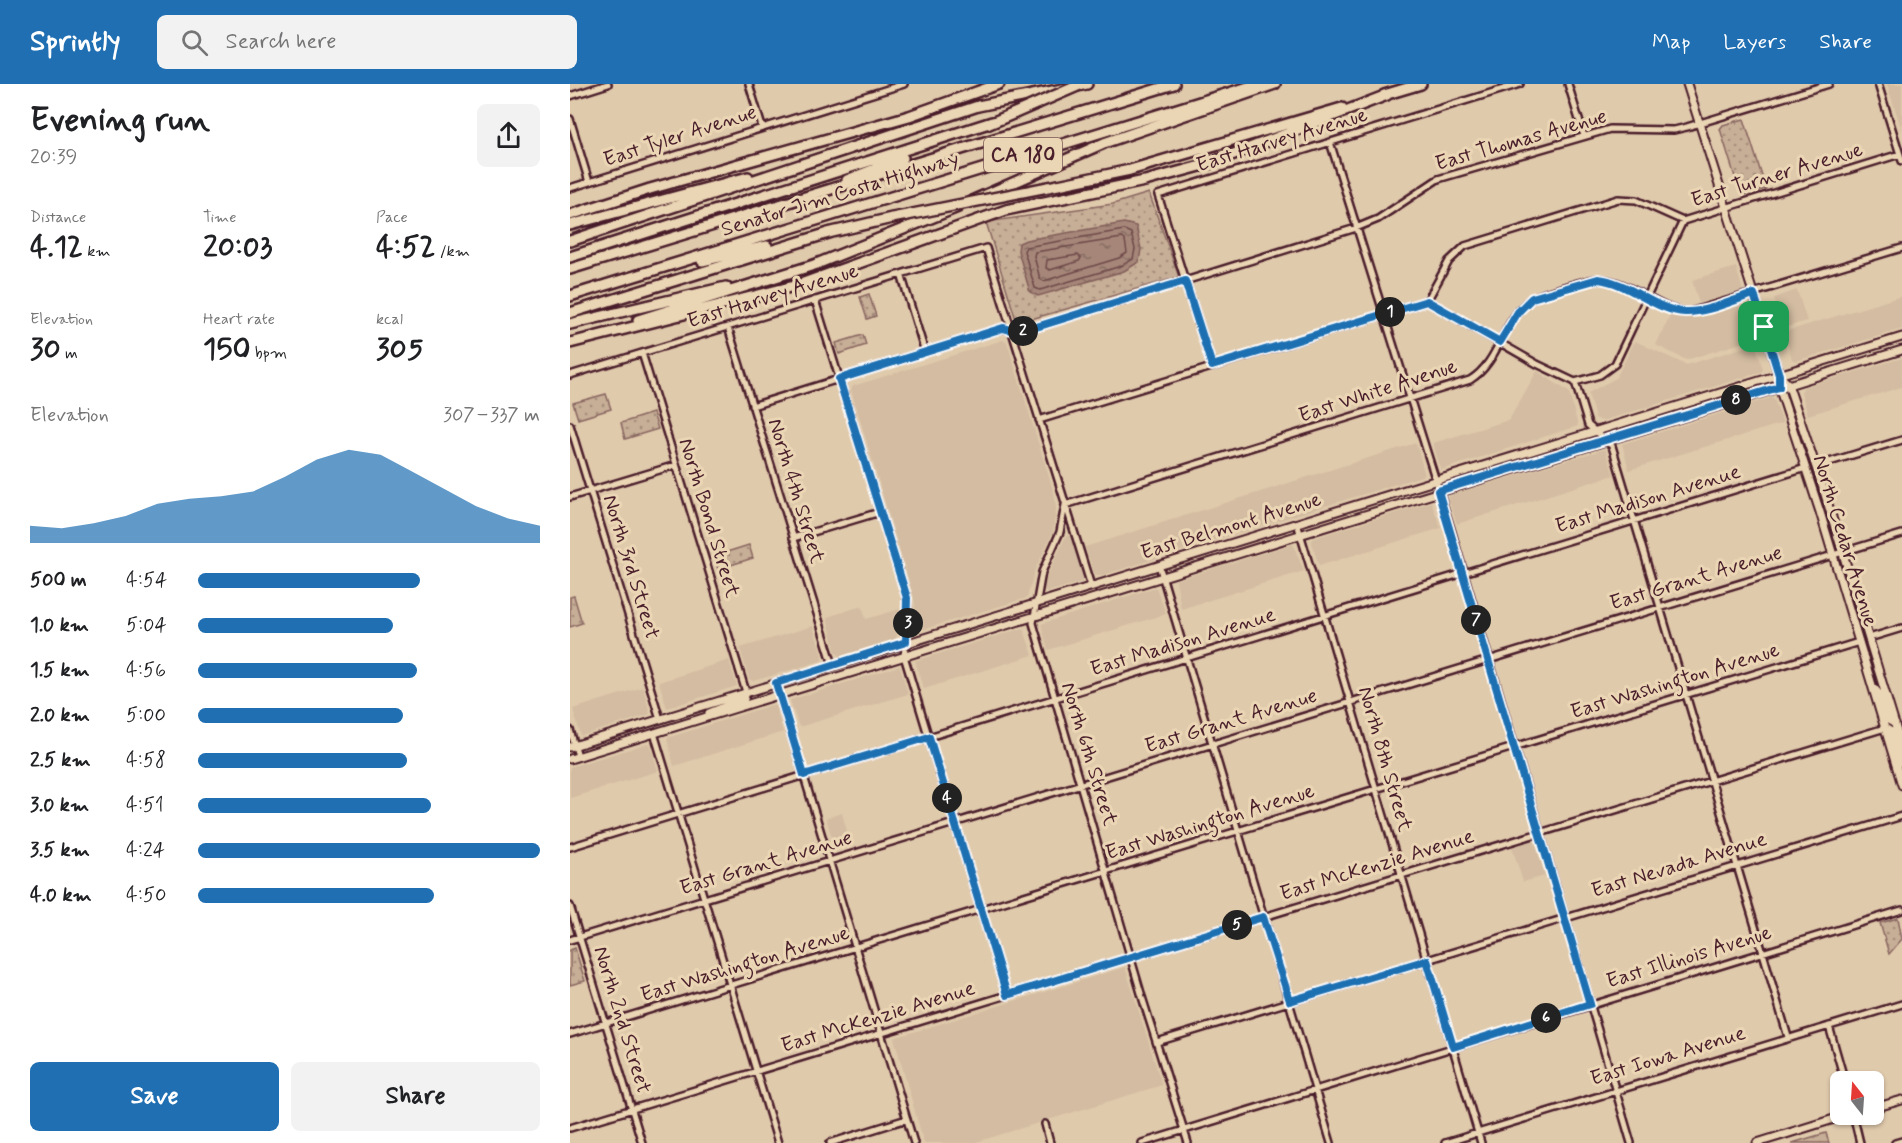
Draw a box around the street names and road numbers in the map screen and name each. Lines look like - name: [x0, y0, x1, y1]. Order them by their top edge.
- street label: East Tyler Avenue: [600, 98, 760, 174]
- street label: East Harvey Avenue: [1193, 101, 1371, 179]
- street label: East Thomas Avenue: [1432, 102, 1610, 178]
- street label: East Turner Avenue: [1688, 136, 1866, 214]
- road number: CA 180: [984, 138, 1062, 172]
- street label: Senator Jim Costa Highway: [718, 144, 963, 245]
- street label: East Harvey Avenue: [684, 257, 862, 335]
- street label: East White Avenue: [1295, 352, 1461, 430]
- street label: North 4th Street: [761, 415, 832, 567]
- street label: North Bond Street: [671, 435, 747, 602]
- street label: North Cedar Avenue: [1806, 452, 1884, 630]
- street label: East Madison Avenue: [1552, 458, 1744, 540]
- street label: East Belmont Avenue: [1137, 485, 1325, 567]
- street label: North 3rd Street: [596, 491, 666, 643]
- street label: East Grant Avenue: [1606, 538, 1786, 618]
- street label: East Madison Avenue: [1087, 601, 1279, 683]
- street label: East Washington Avenue: [1567, 636, 1784, 728]
- street label: North 6th Street: [1054, 679, 1124, 830]
- street label: East Grant Avenue: [1141, 681, 1321, 761]
- street label: North 8th Street: [1351, 683, 1419, 835]
- street label: East Washington Avenue: [1102, 777, 1319, 869]
- street label: East McKenzie Avenue: [1277, 822, 1477, 908]
- street label: East Grant Avenue: [676, 823, 856, 903]
- street label: East Nevada Avenue: [1588, 825, 1770, 905]
- street label: East Washington Avenue: [637, 919, 854, 1011]
- street label: East Illinois Avenue: [1603, 919, 1775, 995]
- street label: North 2nd Street: [586, 943, 658, 1097]
- street label: East McKenzie Avenue: [778, 974, 978, 1060]
- street label: East Iowa Avenue: [1587, 1019, 1749, 1093]

